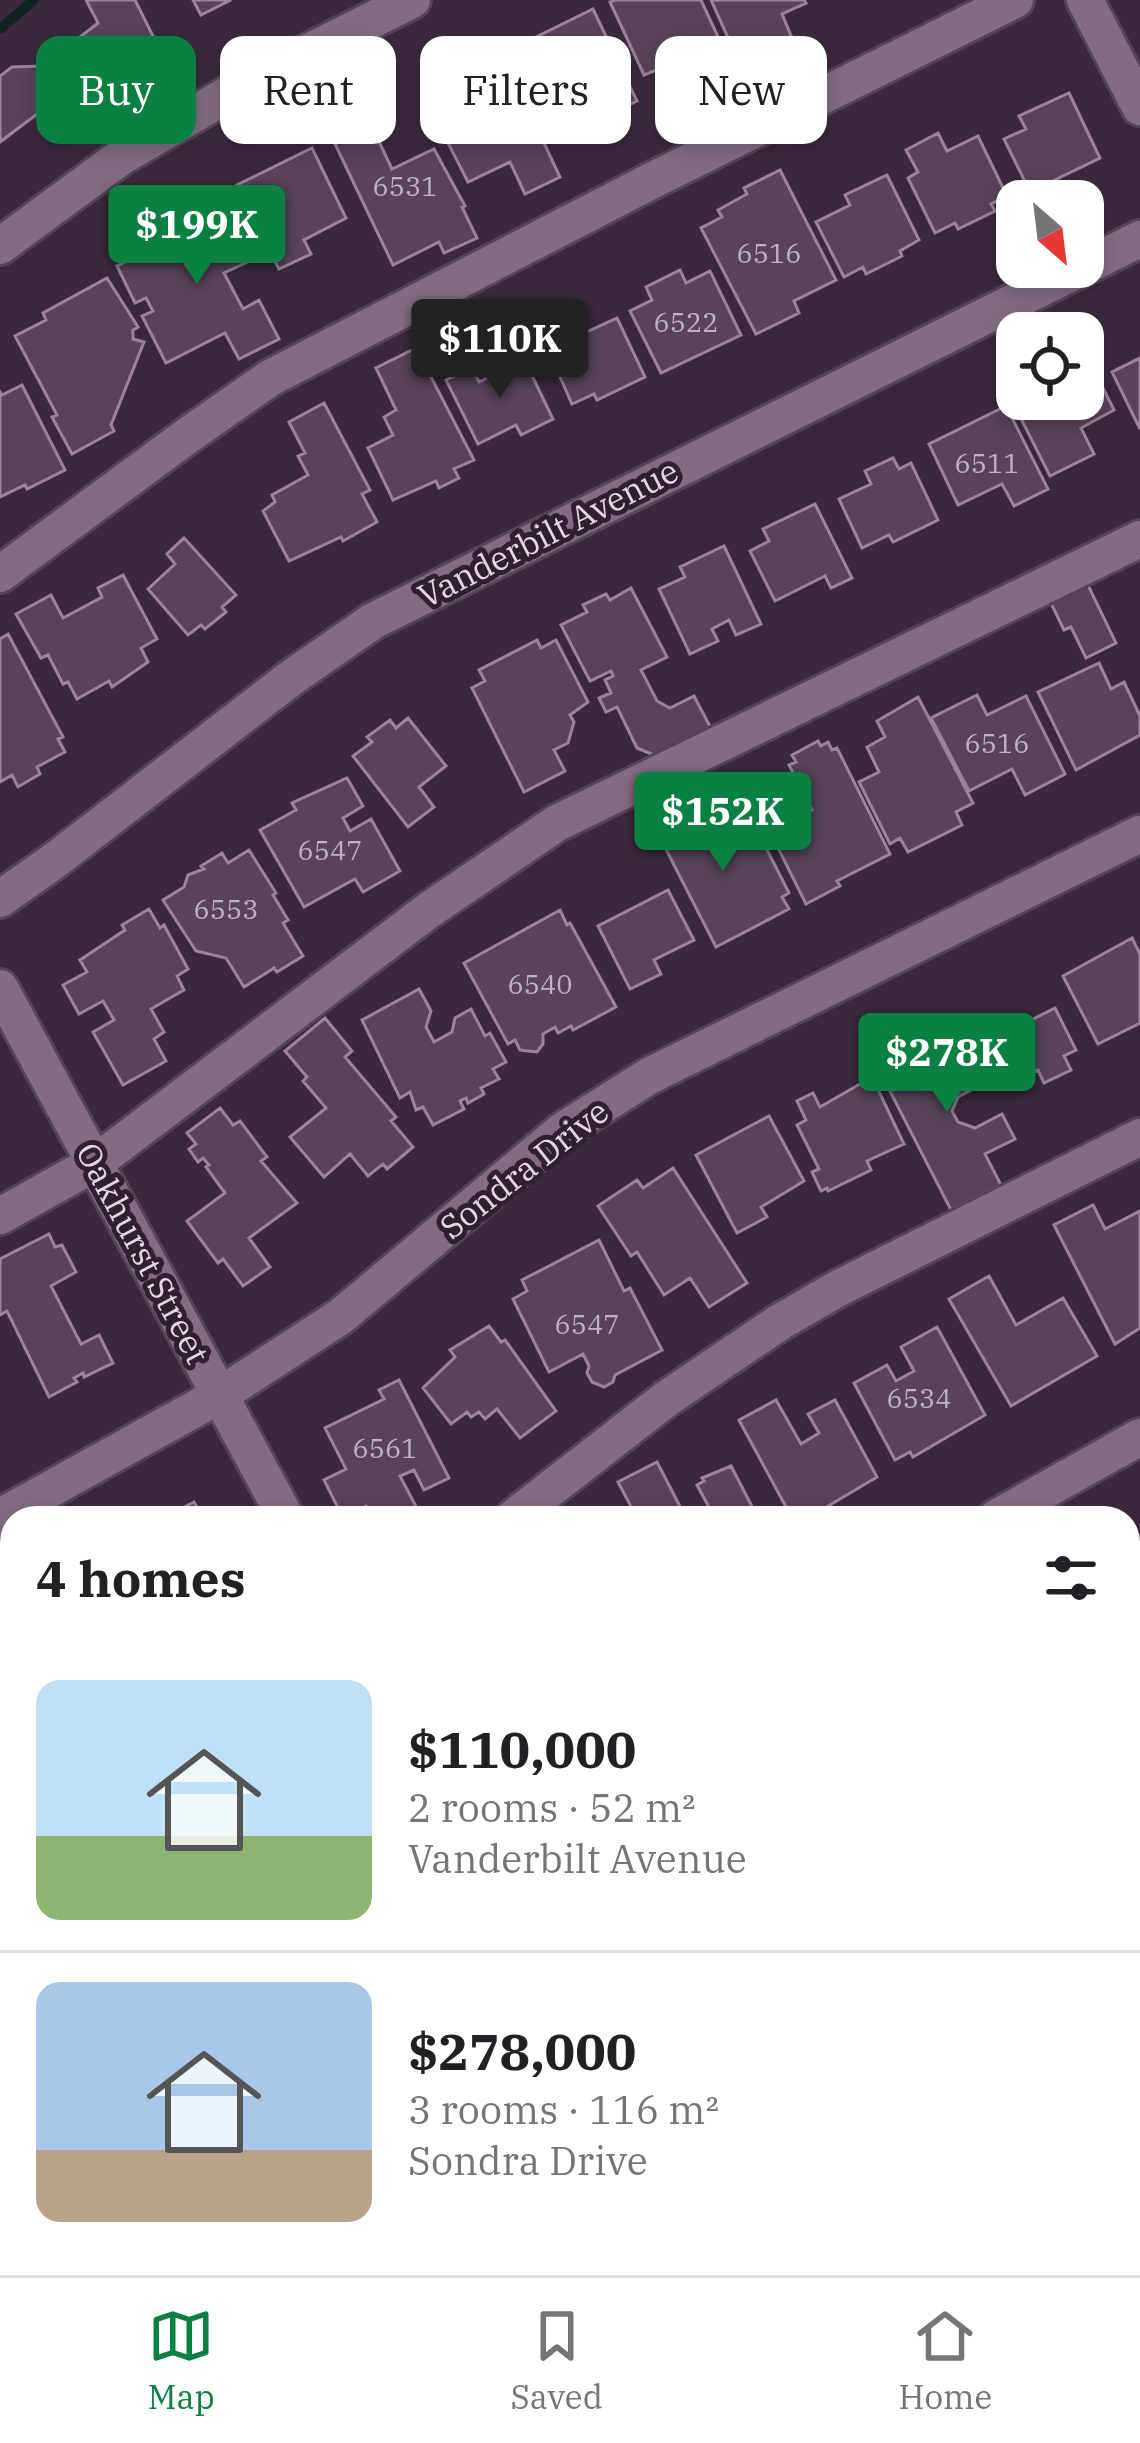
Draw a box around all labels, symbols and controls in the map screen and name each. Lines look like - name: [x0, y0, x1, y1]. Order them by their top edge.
- chip: Buy: [36, 36, 196, 144]
- chip: Rent: [220, 36, 396, 144]
- chip: Filters: [420, 36, 631, 144]
- chip: New: [655, 36, 827, 144]
- house number: 6531: [373, 168, 437, 203]
- north arrow: [996, 180, 1104, 288]
- map controls: [996, 180, 1104, 420]
- pin: $199K: [113, 185, 281, 287]
- text: $199K: [135, 198, 259, 249]
- house number: 6516: [737, 235, 801, 270]
- pin: $110K: [416, 299, 584, 401]
- house number: 6522: [654, 304, 718, 339]
- text: $110K: [438, 312, 562, 363]
- button: locate: [996, 312, 1104, 420]
- house number: 6511: [955, 445, 1019, 480]
- street label: Vanderbilt Avenue: [410, 448, 685, 617]
- house number: 6516: [965, 725, 1029, 760]
- pin: $152K: [639, 772, 807, 874]
- text: $152K: [661, 785, 785, 836]
- house number: 6547: [298, 832, 362, 867]
- house number: 6553: [194, 891, 258, 926]
- house number: 6540: [508, 966, 572, 1001]
- pin: $278K: [863, 1013, 1031, 1115]
- text: $278K: [885, 1026, 1009, 1077]
- street label: Sondra Drive: [431, 1089, 617, 1248]
- street label: Oakhurst Street: [67, 1135, 220, 1371]
- house number: 6547: [555, 1306, 619, 1341]
- house number: 6534: [887, 1380, 951, 1415]
- house number: 6561: [353, 1430, 417, 1465]
- text: 4 homes: [36, 1545, 246, 1611]
- icon: filters: [1038, 1545, 1104, 1611]
- text: $110,000: [408, 1716, 636, 1782]
- icon: home: [132, 1728, 276, 1872]
- text: 2 rooms · 52 m²: [408, 1782, 696, 1833]
- text: Vanderbilt Avenue: [408, 1833, 747, 1884]
- text: $278,000: [408, 2018, 636, 2084]
- icon: home: [132, 2030, 276, 2174]
- text: 3 rooms · 116 m²: [408, 2084, 719, 2135]
- text: Sondra Drive: [408, 2135, 648, 2186]
- tab: Map: [148, 2303, 215, 2418]
- tab: Saved: [510, 2303, 603, 2418]
- tab: Home: [898, 2303, 992, 2418]

